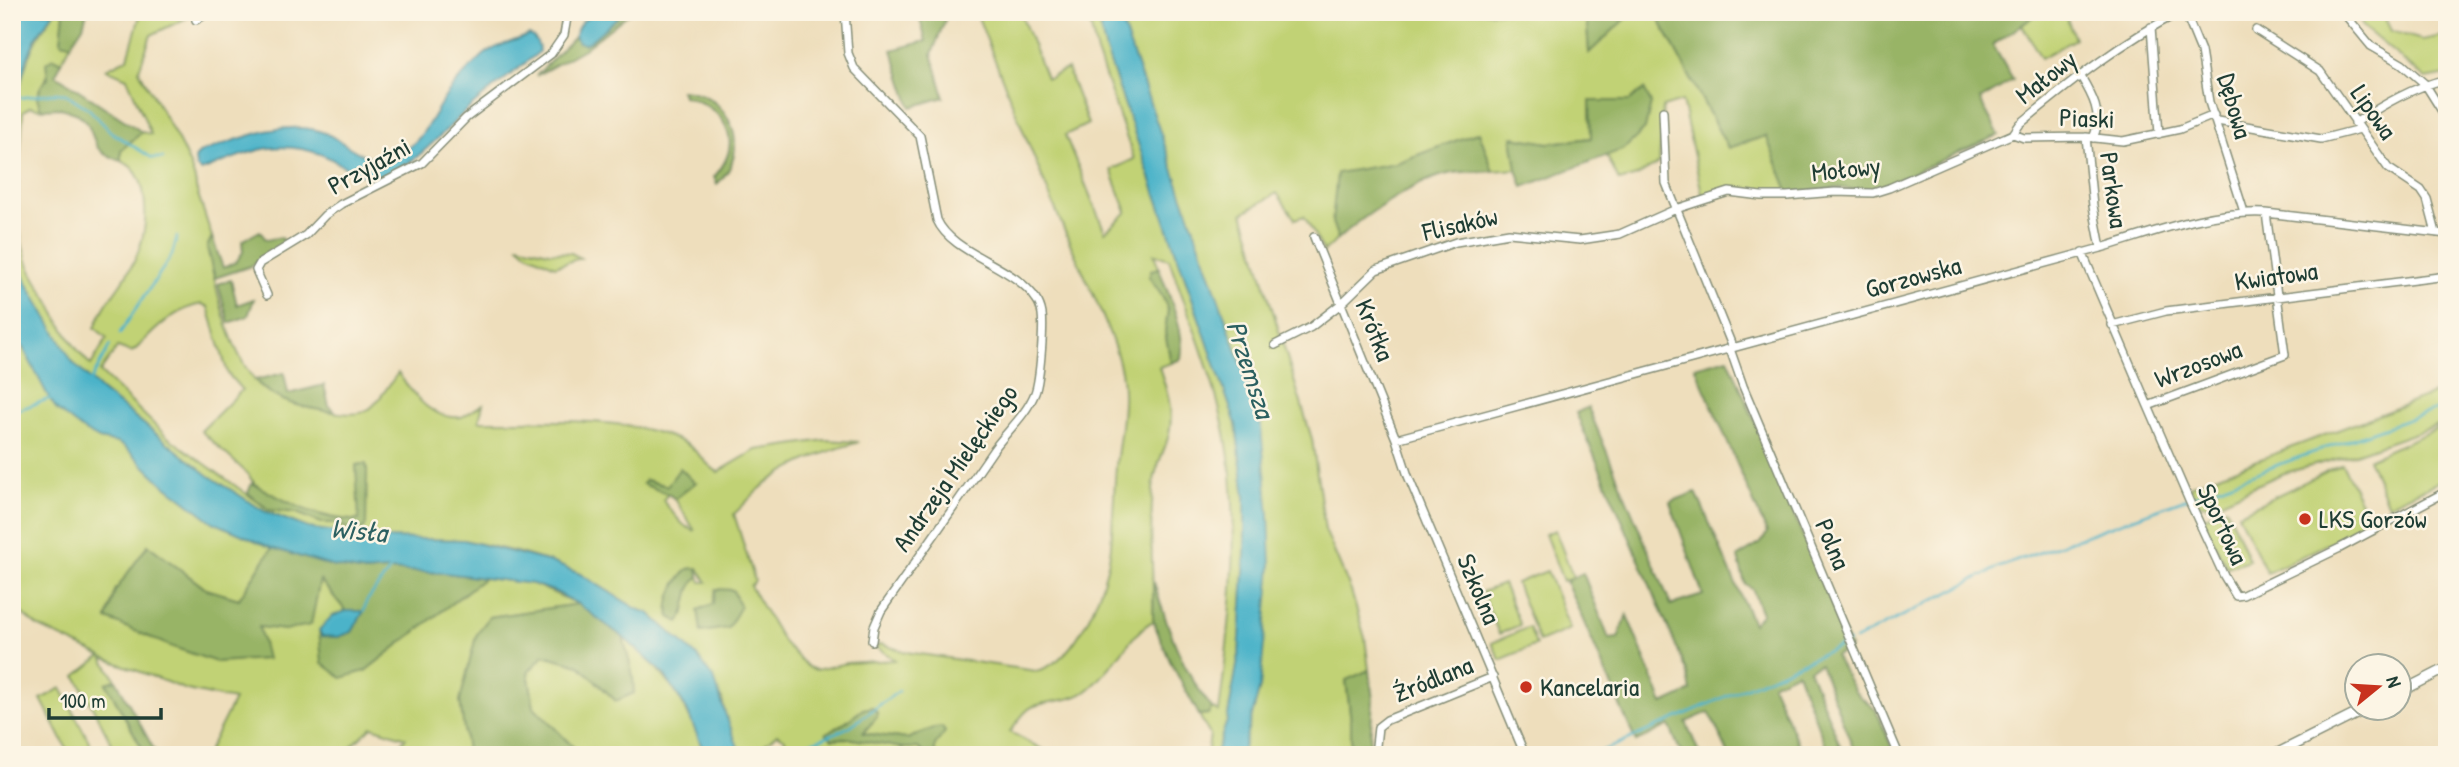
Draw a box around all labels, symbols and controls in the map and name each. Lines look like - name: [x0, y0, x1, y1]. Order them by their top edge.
- street label: Małowy: [2008, 42, 2084, 112]
- street label: Dębowa: [2210, 69, 2261, 142]
- street label: Lipowa: [2343, 77, 2406, 146]
- street label: Piaski: [2059, 99, 2115, 136]
- street label: Przyjaźni: [321, 129, 416, 203]
- street label: Mołowy: [1810, 147, 1882, 190]
- street label: Parkowa: [2092, 150, 2137, 230]
- street label: Flisaków: [1418, 198, 1501, 249]
- street label: Gorzowska: [1861, 247, 1965, 306]
- street label: Kwiatowa: [2232, 252, 2320, 299]
- street label: Krótka: [1347, 294, 1404, 366]
- water label: Przemsza: [1217, 315, 1285, 425]
- street label: Wrzosowa: [2149, 331, 2246, 396]
- street label: Andrzeja Mielęckiego: [884, 377, 1025, 558]
- street label: Sportowa: [2190, 478, 2257, 570]
- place label: LKS Gorzów: [2319, 501, 2427, 536]
- water label: Wisła: [329, 509, 392, 552]
- marker: LKS Gorzów: [2297, 511, 2313, 527]
- street label: Polna: [1807, 513, 1860, 575]
- street label: Szkolna: [1449, 548, 1510, 629]
- street label: Źródlana: [1388, 647, 1478, 710]
- north arrow: [2344, 652, 2414, 722]
- place label: Kancelaria: [1540, 669, 1639, 704]
- text: N: [2380, 673, 2408, 691]
- scale bar: [49, 676, 161, 720]
- marker: Kancelaria: [1518, 679, 1534, 695]
- text: 100 m: [60, 686, 106, 715]

